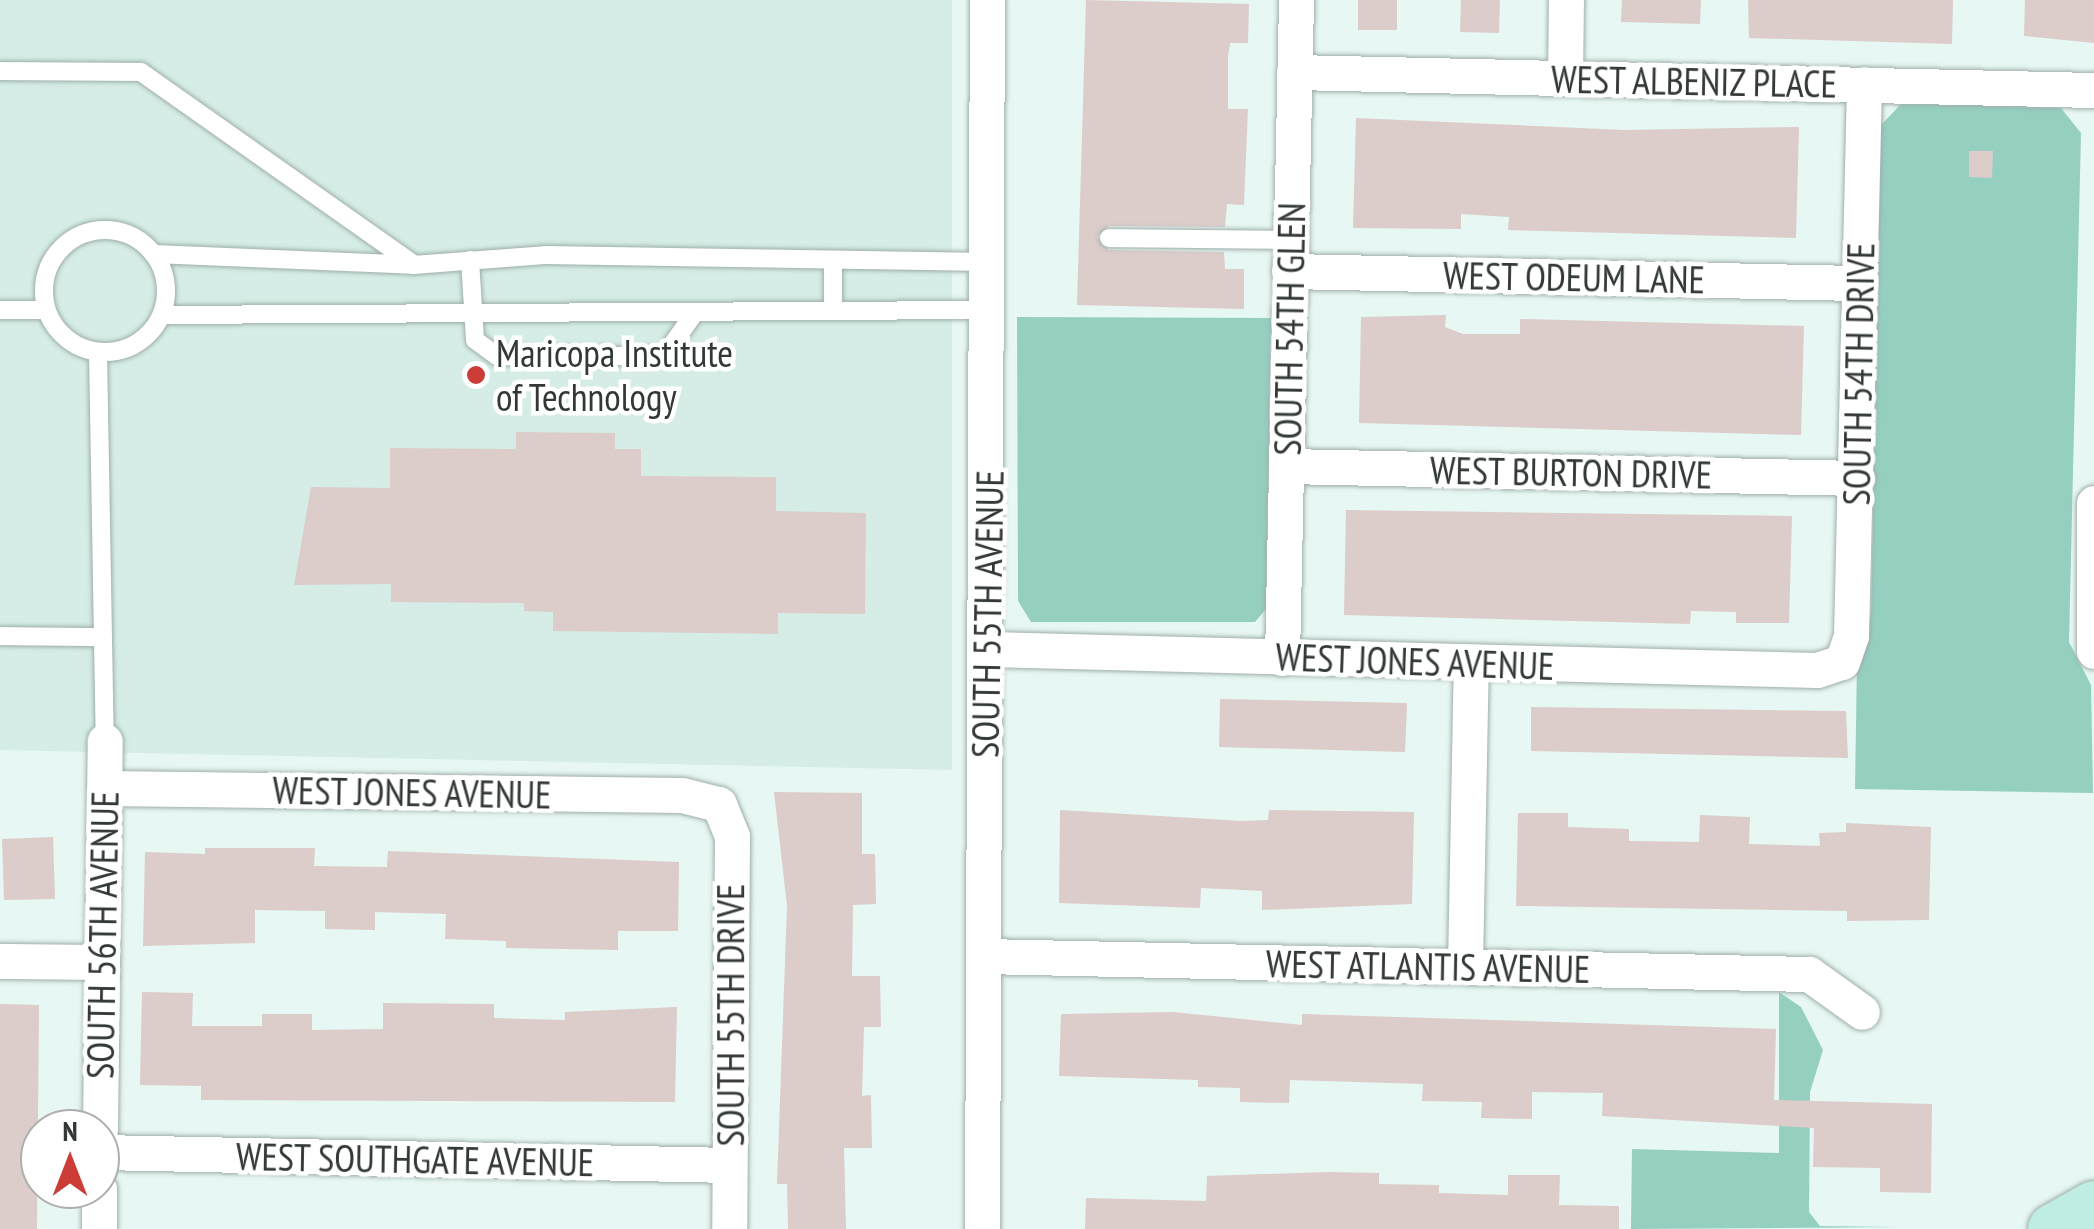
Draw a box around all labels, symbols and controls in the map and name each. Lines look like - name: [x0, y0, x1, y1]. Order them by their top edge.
- street label: WEST ALBENIZ PLACE: [1549, 56, 1839, 106]
- street label: SOUTH 54TH GLEN: [1264, 202, 1314, 456]
- street label: SOUTH 54TH DRIVE: [1833, 242, 1883, 506]
- street label: WEST ODEUM LANE: [1442, 252, 1706, 302]
- place label: Maricopa Institute of Technology: [496, 330, 733, 419]
- marker: Maricopa Institute of Technology: [465, 364, 487, 386]
- street label: WEST BURTON DRIVE: [1429, 447, 1713, 497]
- street label: SOUTH 55TH AVENUE: [962, 469, 1012, 759]
- street label: WEST JONES AVENUE: [1274, 633, 1556, 689]
- street label: WEST JONES AVENUE: [271, 767, 553, 817]
- street label: SOUTH 56TH AVENUE: [77, 790, 127, 1080]
- street label: SOUTH 55TH DRIVE: [707, 884, 753, 1146]
- street label: WEST ATLANTIS AVENUE: [1264, 940, 1592, 992]
- north arrow: [20, 1109, 120, 1209]
- text: N: [62, 1112, 78, 1149]
- street label: WEST SOUTHGATE AVENUE: [234, 1133, 596, 1185]

